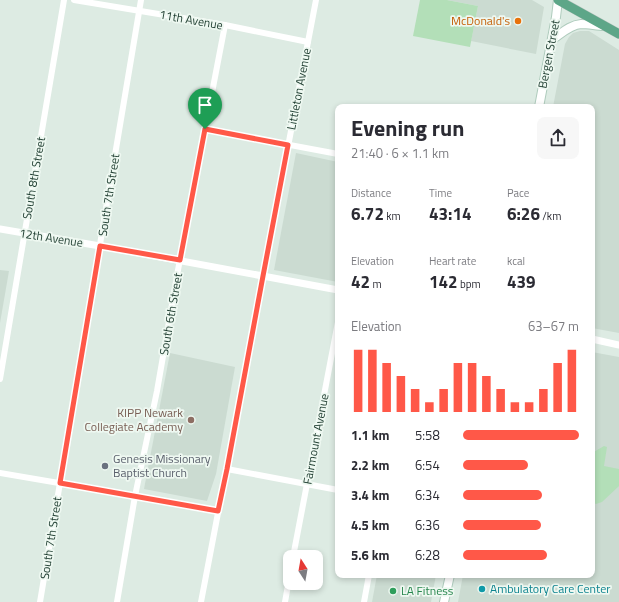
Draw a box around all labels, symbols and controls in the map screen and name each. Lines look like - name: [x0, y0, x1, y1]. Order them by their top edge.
- street label: 11th Avenue: [158, 5, 224, 34]
- place label: McDonald's: [451, 11, 510, 30]
- marker: McDonald's: [513, 16, 523, 26]
- street label: Bergen Street: [533, 17, 565, 90]
- street label: Littleton Avenue: [281, 46, 316, 131]
- pin: [188, 88, 222, 129]
- icon: arrive: [194, 94, 216, 116]
- text: Evening run: [351, 111, 464, 145]
- button: share: [537, 117, 579, 159]
- street label: South 8th Street: [17, 134, 50, 221]
- text: 21:40 · 6 × 1.1 km: [351, 143, 449, 163]
- street label: South 7th Street: [93, 151, 125, 238]
- text: Distance: [351, 185, 391, 201]
- text: Time: [429, 185, 452, 201]
- text: Pace: [507, 185, 529, 201]
- text: 6.72: [351, 201, 384, 227]
- text: 43:14: [429, 201, 471, 227]
- text: 6:26: [507, 201, 540, 227]
- text: km: [384, 208, 401, 224]
- text: /km: [540, 208, 561, 224]
- street label: 12th Avenue: [18, 223, 84, 252]
- text: Elevation: [351, 253, 394, 269]
- text: Heart rate: [429, 253, 476, 269]
- text: kcal: [507, 253, 525, 269]
- text: 42: [351, 269, 370, 295]
- text: 142: [429, 269, 458, 295]
- text: 439: [507, 269, 536, 295]
- street label: South 6th Street: [154, 270, 187, 357]
- text: m: [370, 276, 382, 292]
- text: bpm: [458, 276, 481, 292]
- text: Elevation: [351, 316, 402, 336]
- text: 63–67 m: [528, 316, 579, 336]
- street label: Fairmount Avenue: [297, 392, 334, 486]
- place label: KIPP Newark Collegiate Academy: [84, 403, 183, 436]
- marker: KIPP Newark Collegiate Academy: [186, 415, 196, 425]
- text: 1.1 km: [351, 425, 389, 445]
- text: 5:58: [415, 425, 440, 445]
- place label: Genesis Missionary Baptist Church: [113, 449, 211, 482]
- text: 2.2 km: [351, 455, 389, 475]
- text: 6:54: [415, 455, 440, 475]
- marker: Genesis Missionary Baptist Church: [100, 461, 110, 471]
- text: 3.4 km: [351, 485, 389, 505]
- text: 6:34: [415, 485, 440, 505]
- street label: South 7th Street: [35, 494, 67, 581]
- text: 4.5 km: [351, 515, 389, 535]
- text: 6:36: [415, 515, 440, 535]
- text: 5.6 km: [351, 545, 389, 565]
- text: 6:28: [415, 545, 440, 565]
- north arrow: [283, 550, 323, 590]
- map controls: [283, 550, 323, 590]
- place label: Ambulatory Care Center: [490, 579, 610, 598]
- place label: LA Fitness: [401, 581, 454, 600]
- marker: Ambulatory Care Center: [477, 584, 487, 594]
- marker: LA Fitness: [388, 586, 398, 596]

